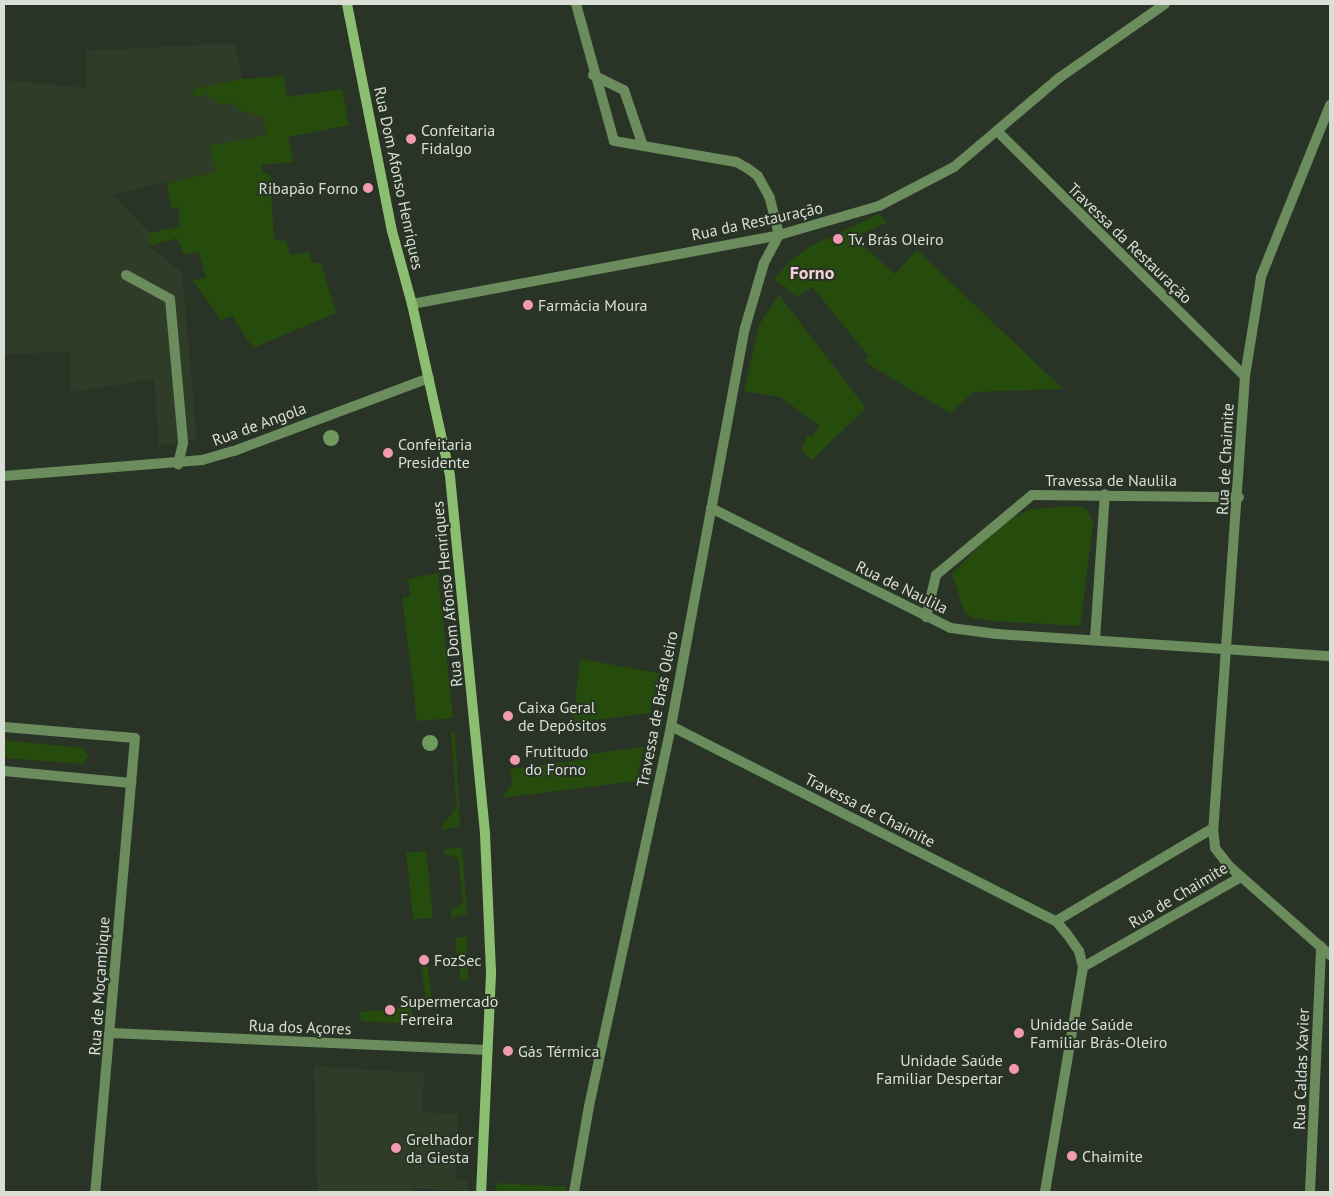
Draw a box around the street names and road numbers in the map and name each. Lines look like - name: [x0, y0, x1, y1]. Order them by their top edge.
- street label: Rua Dom Afonso Henriques: [370, 84, 428, 272]
- street label: Travessa da Restauração: [1064, 179, 1196, 307]
- street label: Rua da Restauração: [690, 198, 824, 244]
- street label: Rua de Angola: [209, 398, 309, 450]
- street label: Rua de Chaimite: [1212, 403, 1238, 515]
- street label: Travessa de Naulila: [1045, 470, 1177, 490]
- street label: Rua Dom Afonso Henriques: [428, 500, 466, 688]
- street label: Rua de Naulila: [853, 556, 951, 618]
- street label: Travessa de Brás Oleiro: [632, 629, 682, 789]
- street label: Travessa de Chaimite: [802, 769, 938, 851]
- street label: Rua de Chaimite: [1125, 858, 1231, 932]
- street label: Rua de Moçambique: [85, 916, 113, 1056]
- street label: Rua Caldas Xavier: [1289, 1008, 1313, 1130]
- street label: Rua dos Açores: [248, 1016, 352, 1038]

